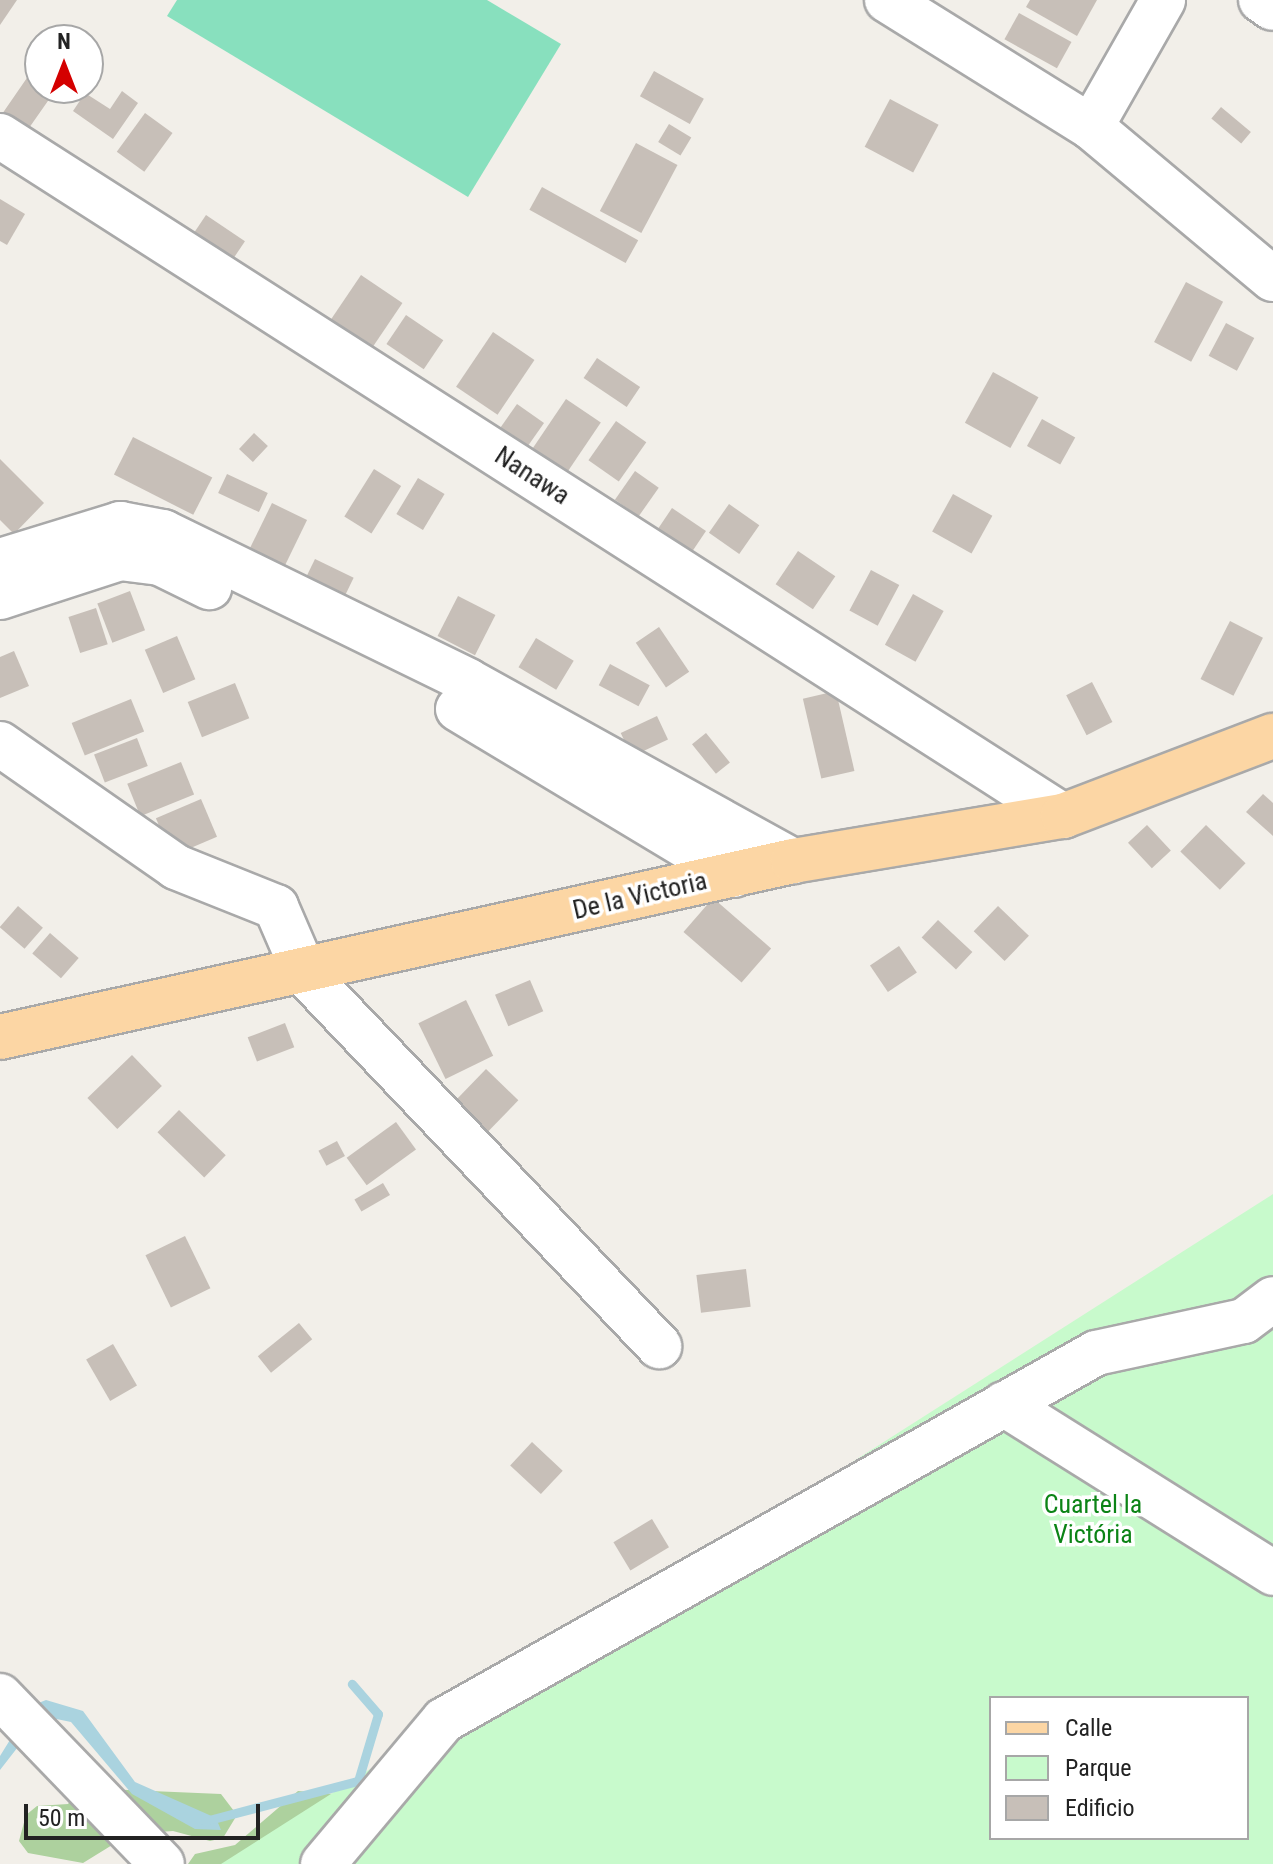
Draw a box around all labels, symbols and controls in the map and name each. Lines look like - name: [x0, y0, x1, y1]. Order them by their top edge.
- north arrow: [24, 24, 104, 104]
- text: N: [57, 29, 71, 54]
- street label: Nanawa: [489, 440, 575, 512]
- street label: De la Victoria: [570, 865, 710, 927]
- park label: Cuartel la Victória: [1044, 1489, 1142, 1550]
- legend: [989, 1696, 1249, 1840]
- text: Calle: [1065, 1714, 1112, 1742]
- text: Parque: [1065, 1754, 1132, 1782]
- scale bar: [28, 1788, 264, 1838]
- text: Edificio: [1065, 1794, 1135, 1822]
- text: 50 m: [38, 1804, 85, 1832]

